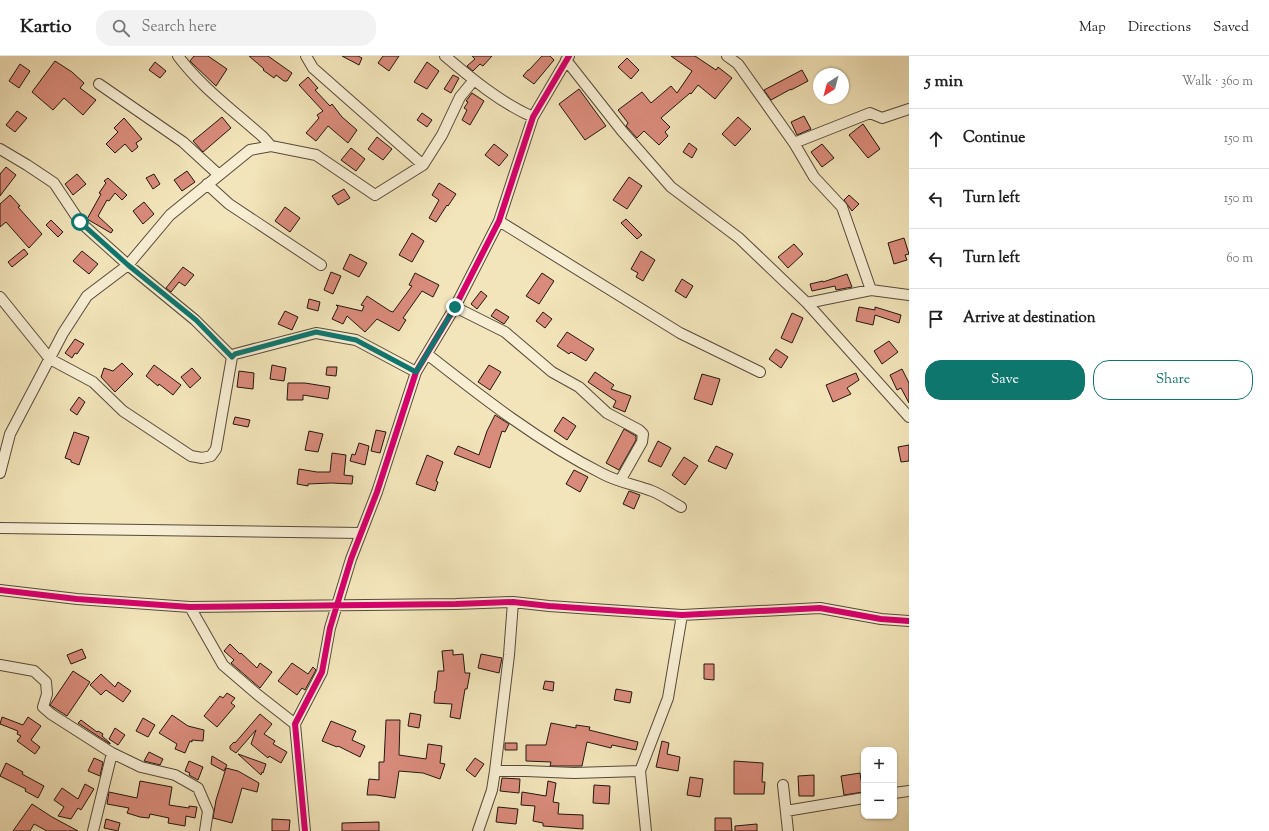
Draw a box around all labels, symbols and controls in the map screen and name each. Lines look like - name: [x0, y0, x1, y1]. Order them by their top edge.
- search box: [96, 10, 376, 46]
- text: Kartio: [20, 14, 72, 41]
- icon: search: [110, 17, 132, 39]
- text: Search here: [142, 17, 217, 38]
- text: Map: [1079, 18, 1106, 38]
- text: Directions: [1128, 18, 1191, 38]
- text: Saved: [1213, 18, 1249, 38]
- north arrow: [813, 68, 849, 104]
- text: 5 min: [925, 70, 963, 94]
- text: Walk · 360 m: [1182, 73, 1253, 91]
- icon: ahead: [925, 128, 947, 150]
- text: Continue: [963, 128, 1025, 149]
- text: 150 m: [1224, 130, 1253, 148]
- icon: left: [925, 188, 947, 210]
- text: Turn left: [963, 188, 1020, 209]
- text: 150 m: [1224, 190, 1253, 208]
- route start: [71, 213, 89, 231]
- icon: left: [925, 248, 947, 270]
- text: Turn left: [963, 248, 1020, 269]
- text: 60 m: [1226, 250, 1253, 268]
- route end: [446, 298, 464, 316]
- icon: arrive: [925, 308, 947, 330]
- text: Arrive at destination: [963, 308, 1096, 329]
- button: Save: [925, 360, 1085, 400]
- button: Share: [1093, 360, 1253, 400]
- map controls: [861, 747, 897, 819]
- button: +: [861, 747, 897, 783]
- button: −: [861, 783, 897, 819]

